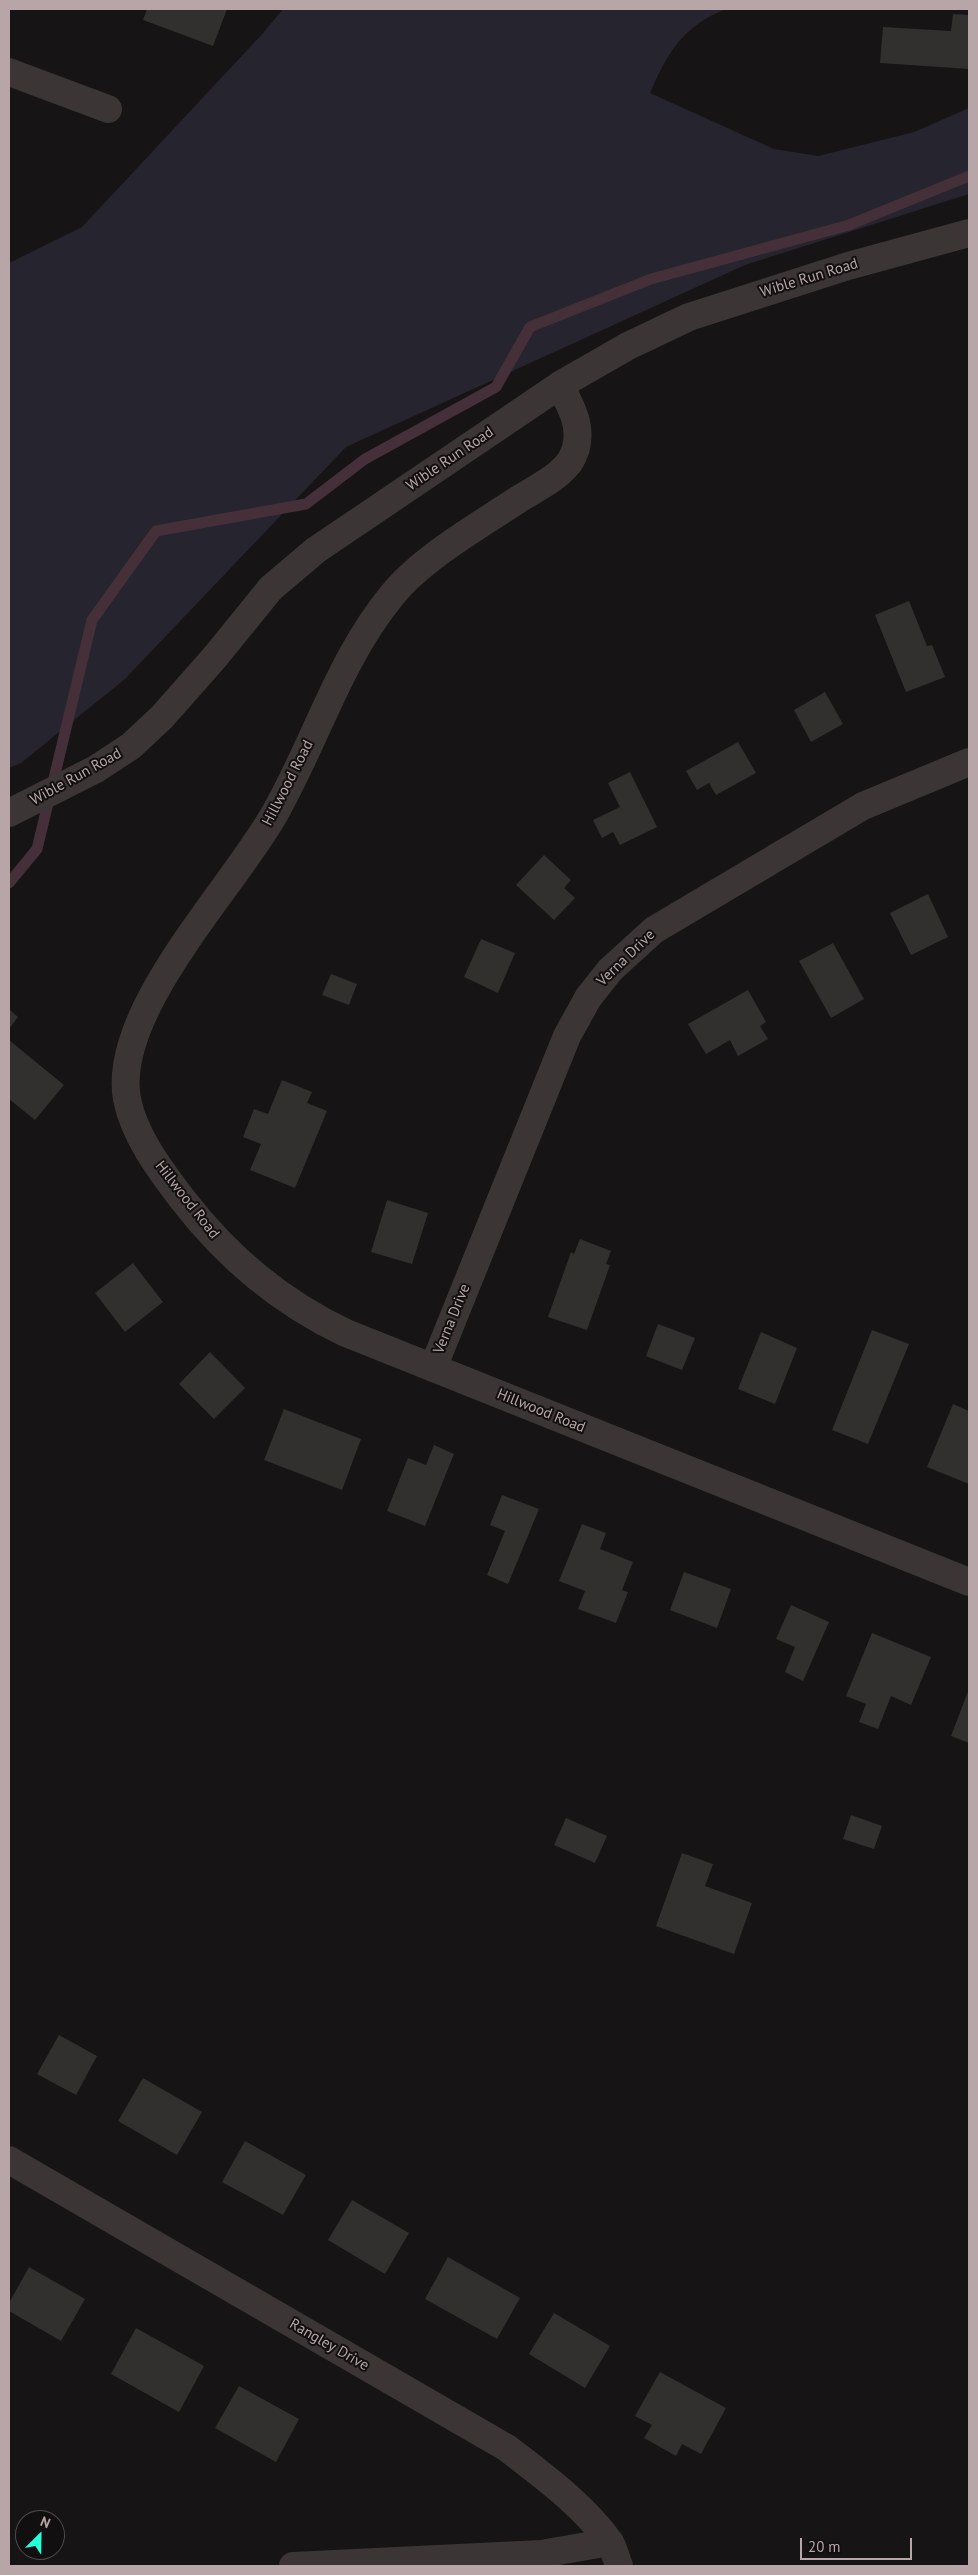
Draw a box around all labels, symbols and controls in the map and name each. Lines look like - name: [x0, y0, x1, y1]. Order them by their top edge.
- street label: Wible Run Road: [758, 255, 860, 301]
- street label: Wible Run Road: [403, 423, 497, 495]
- street label: Hillwood Road: [259, 737, 317, 829]
- street label: Wible Run Road: [27, 745, 125, 809]
- street label: Verna Drive: [593, 926, 659, 990]
- street label: Hillwood Road: [151, 1158, 223, 1242]
- street label: Verna Drive: [430, 1281, 474, 1357]
- street label: Hillwood Road: [494, 1385, 588, 1437]
- street label: Rangley Drive: [286, 2315, 372, 2375]
- north arrow: [15, 2510, 65, 2560]
- text: N: [38, 2512, 53, 2532]
- scale bar: [803, 2528, 916, 2560]
- text: 20 m: [808, 2537, 841, 2556]

